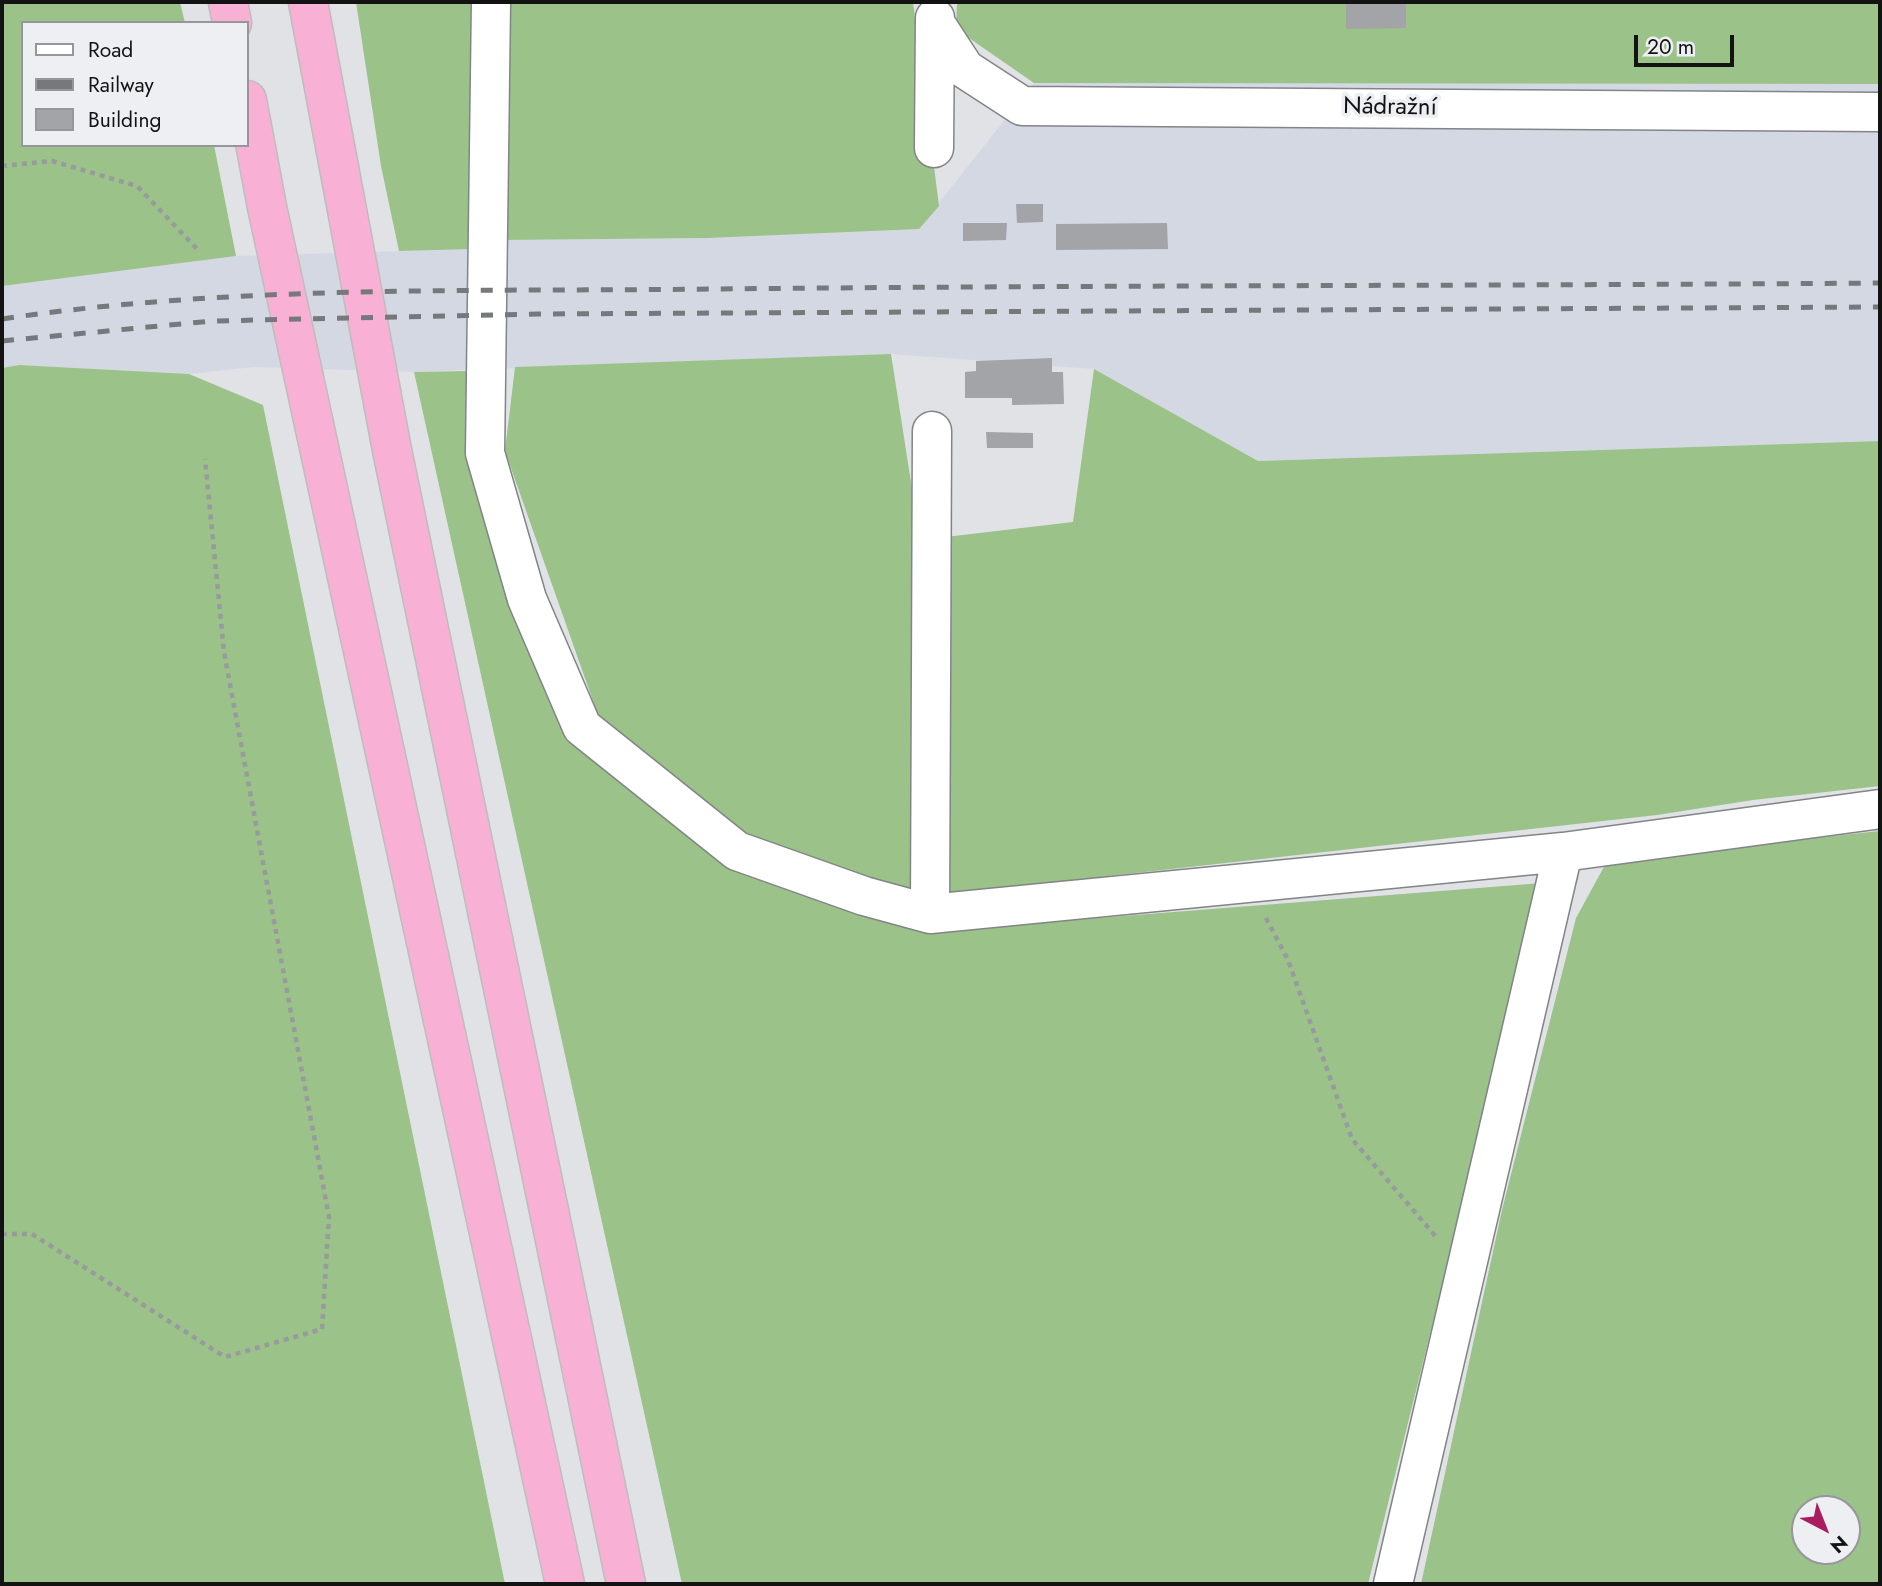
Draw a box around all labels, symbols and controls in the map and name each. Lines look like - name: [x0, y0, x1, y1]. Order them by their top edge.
- legend: [21, 21, 248, 147]
- scale bar: [1637, 21, 1737, 65]
- text: 20 m: [1647, 32, 1694, 62]
- text: Road: [88, 35, 133, 65]
- text: Railway: [88, 70, 154, 100]
- street label: Nádražní: [1343, 93, 1437, 123]
- text: Building: [88, 105, 161, 135]
- north arrow: [1791, 1495, 1861, 1565]
- text: N: [1824, 1529, 1854, 1560]

